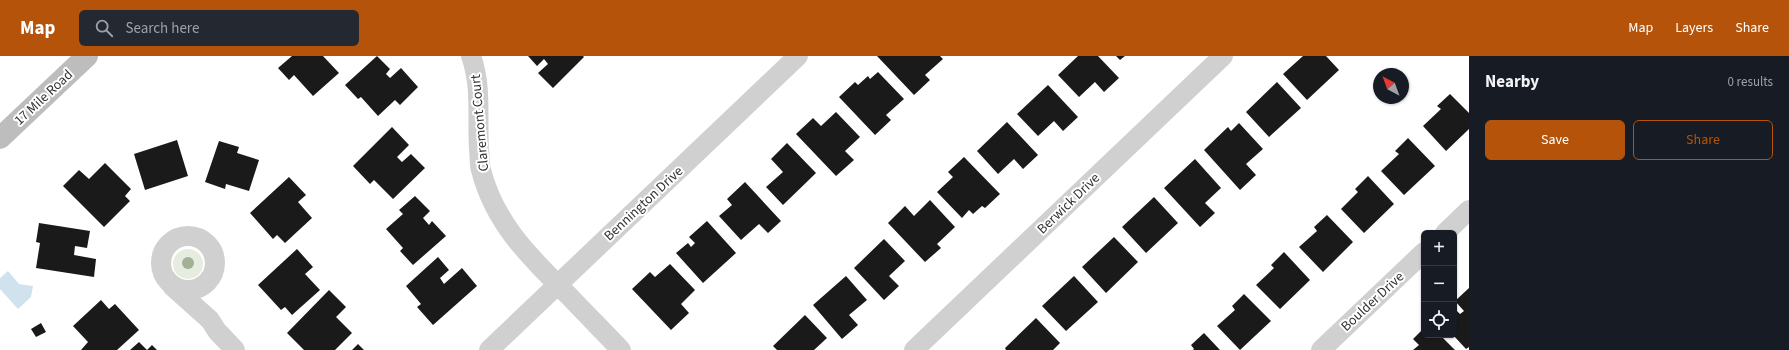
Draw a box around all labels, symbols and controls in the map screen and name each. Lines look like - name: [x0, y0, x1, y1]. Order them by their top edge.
- search box: [79, 10, 359, 46]
- text: Map: [20, 15, 55, 42]
- icon: search: [93, 17, 115, 39]
- text: Search here: [125, 18, 199, 39]
- text: Map: [1628, 18, 1653, 38]
- text: Layers: [1675, 18, 1713, 38]
- text: Share: [1735, 18, 1769, 38]
- street label: 17 Mile Road: [10, 65, 77, 130]
- north arrow: [1373, 68, 1409, 104]
- text: Nearby: [1485, 70, 1539, 94]
- street label: Claremont Court: [466, 73, 494, 172]
- text: 0 results: [1728, 73, 1773, 91]
- button: Save: [1485, 120, 1625, 160]
- button: Share: [1633, 120, 1773, 160]
- street label: Bennington Drive: [600, 162, 688, 246]
- street label: Berwick Drive: [1033, 169, 1105, 239]
- map controls: [1421, 230, 1457, 338]
- button: +: [1421, 230, 1457, 266]
- button: −: [1421, 266, 1457, 302]
- street label: Boulder Drive: [1337, 267, 1409, 336]
- button: locate: [1421, 302, 1457, 338]

